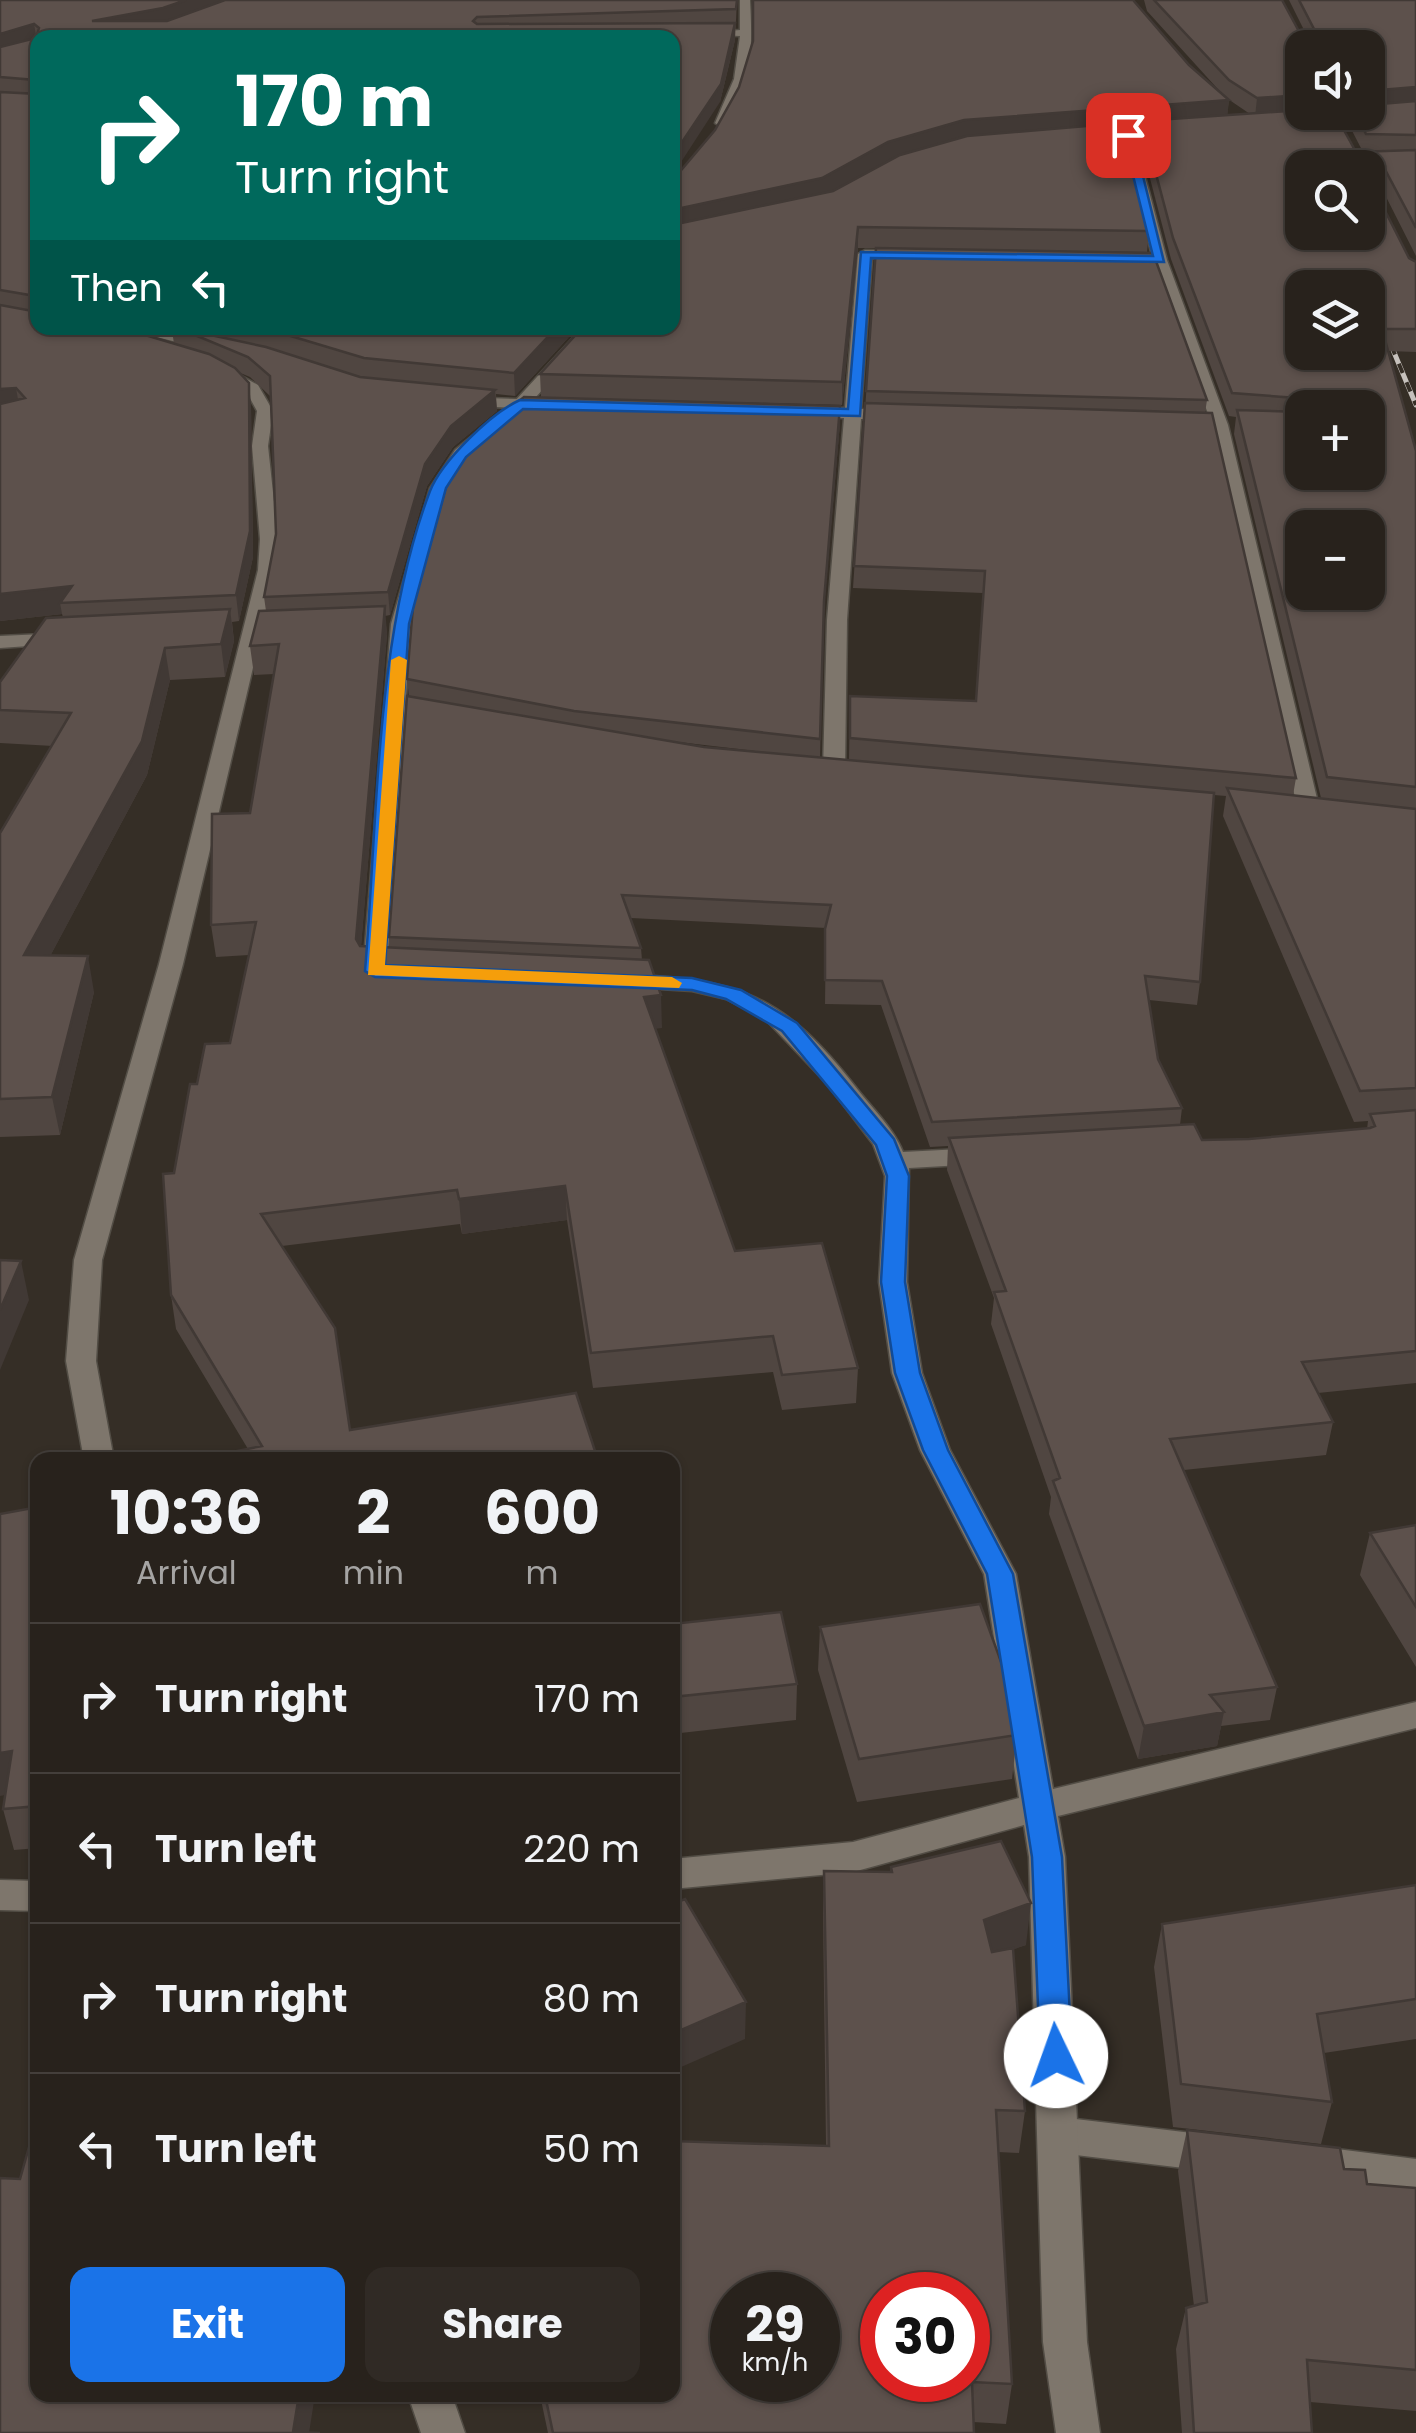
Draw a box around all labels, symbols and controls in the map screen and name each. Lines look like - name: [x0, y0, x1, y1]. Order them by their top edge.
- map controls: [1285, 30, 1385, 610]
- button: sound: [1285, 30, 1385, 130]
- text: 170 m: [235, 52, 433, 151]
- icon: right: [70, 70, 200, 200]
- pin: [1086, 93, 1171, 178]
- icon: arrive: [1101, 108, 1156, 163]
- text: Turn right: [235, 146, 449, 209]
- button: search: [1285, 150, 1385, 250]
- icon: left: [183, 260, 238, 315]
- text: Then: [70, 261, 163, 314]
- button: layers: [1285, 270, 1385, 370]
- button: +: [1285, 390, 1385, 490]
- button: −: [1285, 510, 1385, 610]
- text: 10:36: [110, 1471, 263, 1555]
- text: 2: [356, 1471, 391, 1555]
- text: 600: [484, 1471, 600, 1555]
- text: Arrival: [136, 1550, 237, 1595]
- text: min: [343, 1550, 404, 1595]
- text: m: [526, 1550, 558, 1595]
- icon: right: [70, 1671, 125, 1726]
- text: Turn right: [155, 1672, 347, 1725]
- text: 170 m: [534, 1672, 640, 1725]
- icon: left: [70, 1821, 125, 1876]
- text: Turn left: [155, 1822, 317, 1875]
- text: 220 m: [523, 1822, 640, 1875]
- icon: right: [70, 1971, 125, 2026]
- text: Turn right: [155, 1972, 347, 2025]
- text: 80 m: [543, 1972, 640, 2025]
- position arrow: [1004, 2004, 1108, 2108]
- icon: left: [70, 2121, 125, 2176]
- text: Turn left: [155, 2122, 317, 2175]
- text: 50 m: [543, 2122, 640, 2175]
- button: Exit: [70, 2267, 345, 2382]
- button: Share: [365, 2267, 640, 2382]
- speed limit sign: 30: [860, 2272, 990, 2402]
- text: 29: [745, 2289, 805, 2360]
- text: km/h: [742, 2345, 808, 2380]

